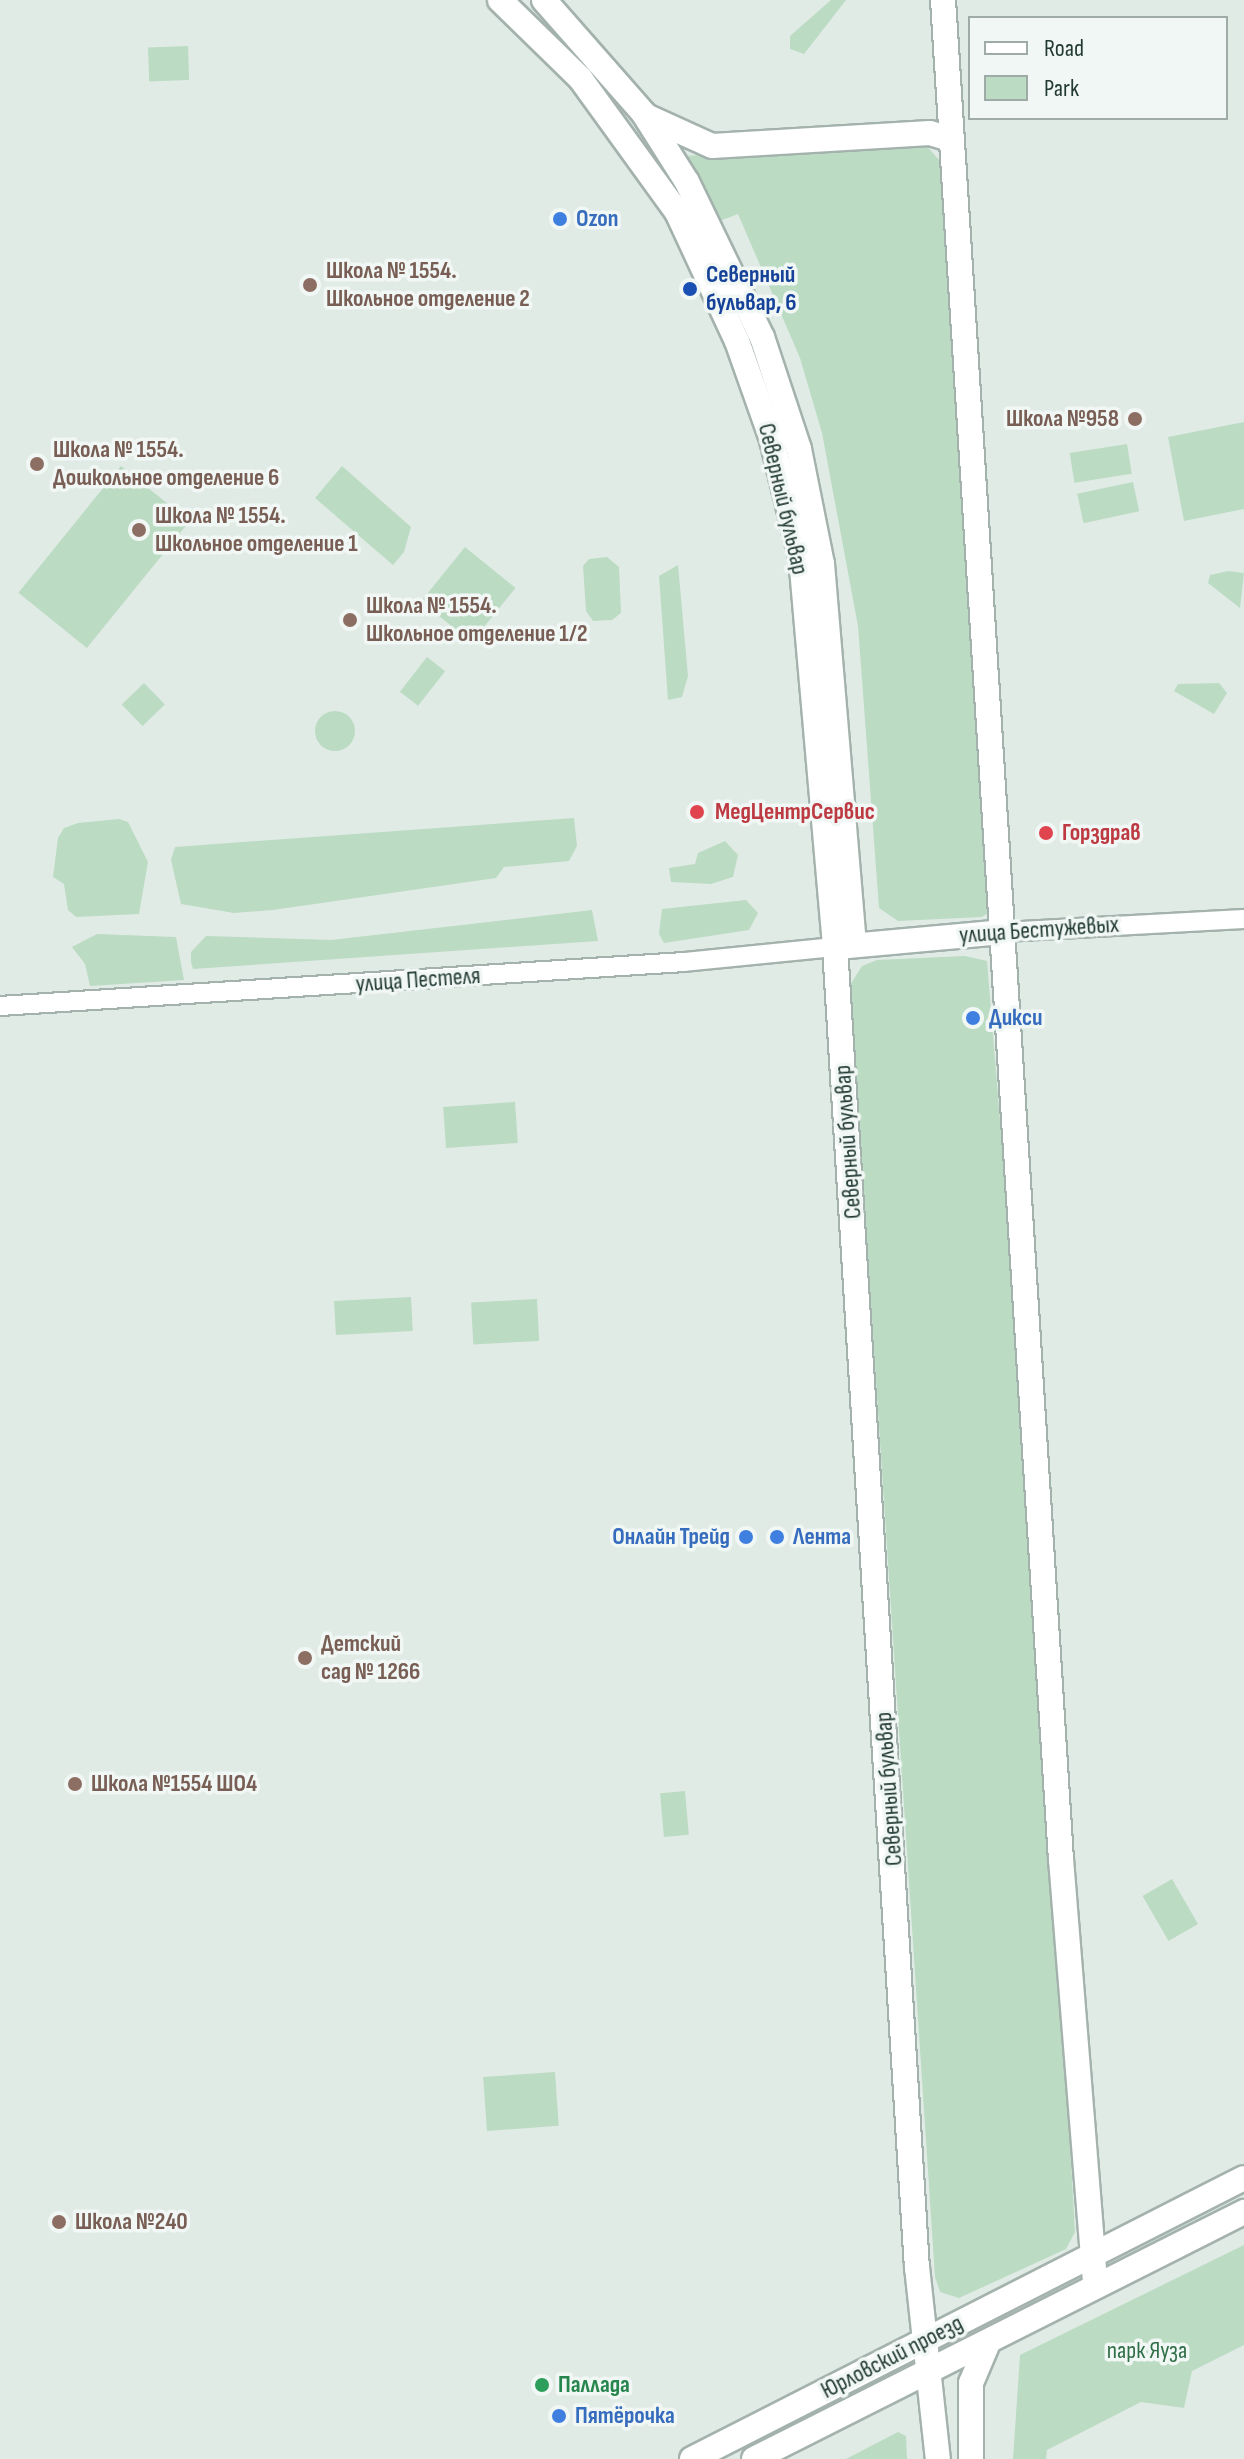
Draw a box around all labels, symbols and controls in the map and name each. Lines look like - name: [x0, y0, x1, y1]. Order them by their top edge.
- legend: [968, 16, 1228, 120]
- text: Road: [1044, 34, 1084, 63]
- text: Park: [1044, 74, 1079, 103]
- place label: Ozon: [576, 205, 618, 233]
- marker: Ozon: [551, 210, 569, 228]
- place label: Школа № 1554. Школьное отделение 2: [326, 257, 530, 313]
- place label: Северный бульвар, 6: [706, 261, 796, 317]
- marker: Школа № 1554. Школьное отделение 2: [301, 276, 319, 294]
- marker: Северный бульвар, 6: [681, 280, 699, 298]
- place label: Школа №958: [1006, 405, 1119, 433]
- marker: Школа №958: [1126, 410, 1144, 428]
- street label: Северный бульвар: [752, 421, 814, 577]
- place label: Школа № 1554. Дошкольное отделение 6: [53, 436, 279, 492]
- marker: Школа № 1554. Дошкольное отделение 6: [28, 455, 46, 473]
- place label: Школа № 1554. Школьное отделение 1: [155, 502, 358, 558]
- marker: Школа № 1554. Школьное отделение 1: [130, 521, 148, 539]
- place label: Школа № 1554. Школьное отделение 1/2: [366, 592, 587, 648]
- marker: Школа № 1554. Школьное отделение 1/2: [341, 611, 359, 629]
- place label: МедЦентрСервис: [715, 798, 875, 826]
- marker: МедЦентрСервис: [686, 801, 708, 823]
- place label: Горздрав: [1062, 819, 1141, 847]
- marker: Горздрав: [1037, 824, 1055, 842]
- street label: улица Бестужевых: [958, 910, 1120, 950]
- street label: улица Пестеля: [355, 961, 481, 999]
- place label: Дикси: [989, 1004, 1043, 1032]
- marker: Дикси: [964, 1009, 982, 1027]
- street label: Северный бульвар: [828, 1064, 868, 1220]
- place label: Онлайн Трейд: [612, 1523, 730, 1551]
- place label: Лента: [793, 1523, 851, 1551]
- marker: Онлайн Трейд: [737, 1528, 755, 1546]
- marker: Лента: [768, 1528, 786, 1546]
- place label: Детский сад № 1266: [321, 1630, 420, 1686]
- marker: Детский сад № 1266: [296, 1649, 314, 1667]
- street label: Северный бульвар: [869, 1711, 909, 1867]
- place label: Школа №1554 ШО4: [91, 1770, 257, 1798]
- marker: Школа №1554 ШО4: [66, 1775, 84, 1793]
- place label: Школа №240: [75, 2208, 188, 2236]
- marker: Школа №240: [50, 2213, 68, 2231]
- street label: Юрловский проезд: [816, 2309, 968, 2405]
- park label: парк Яуза: [1107, 2337, 1187, 2365]
- place label: Паллада: [558, 2371, 630, 2399]
- marker: Паллада: [533, 2376, 551, 2394]
- place label: Пятёрочка: [575, 2402, 675, 2430]
- marker: Пятёрочка: [550, 2407, 568, 2425]

